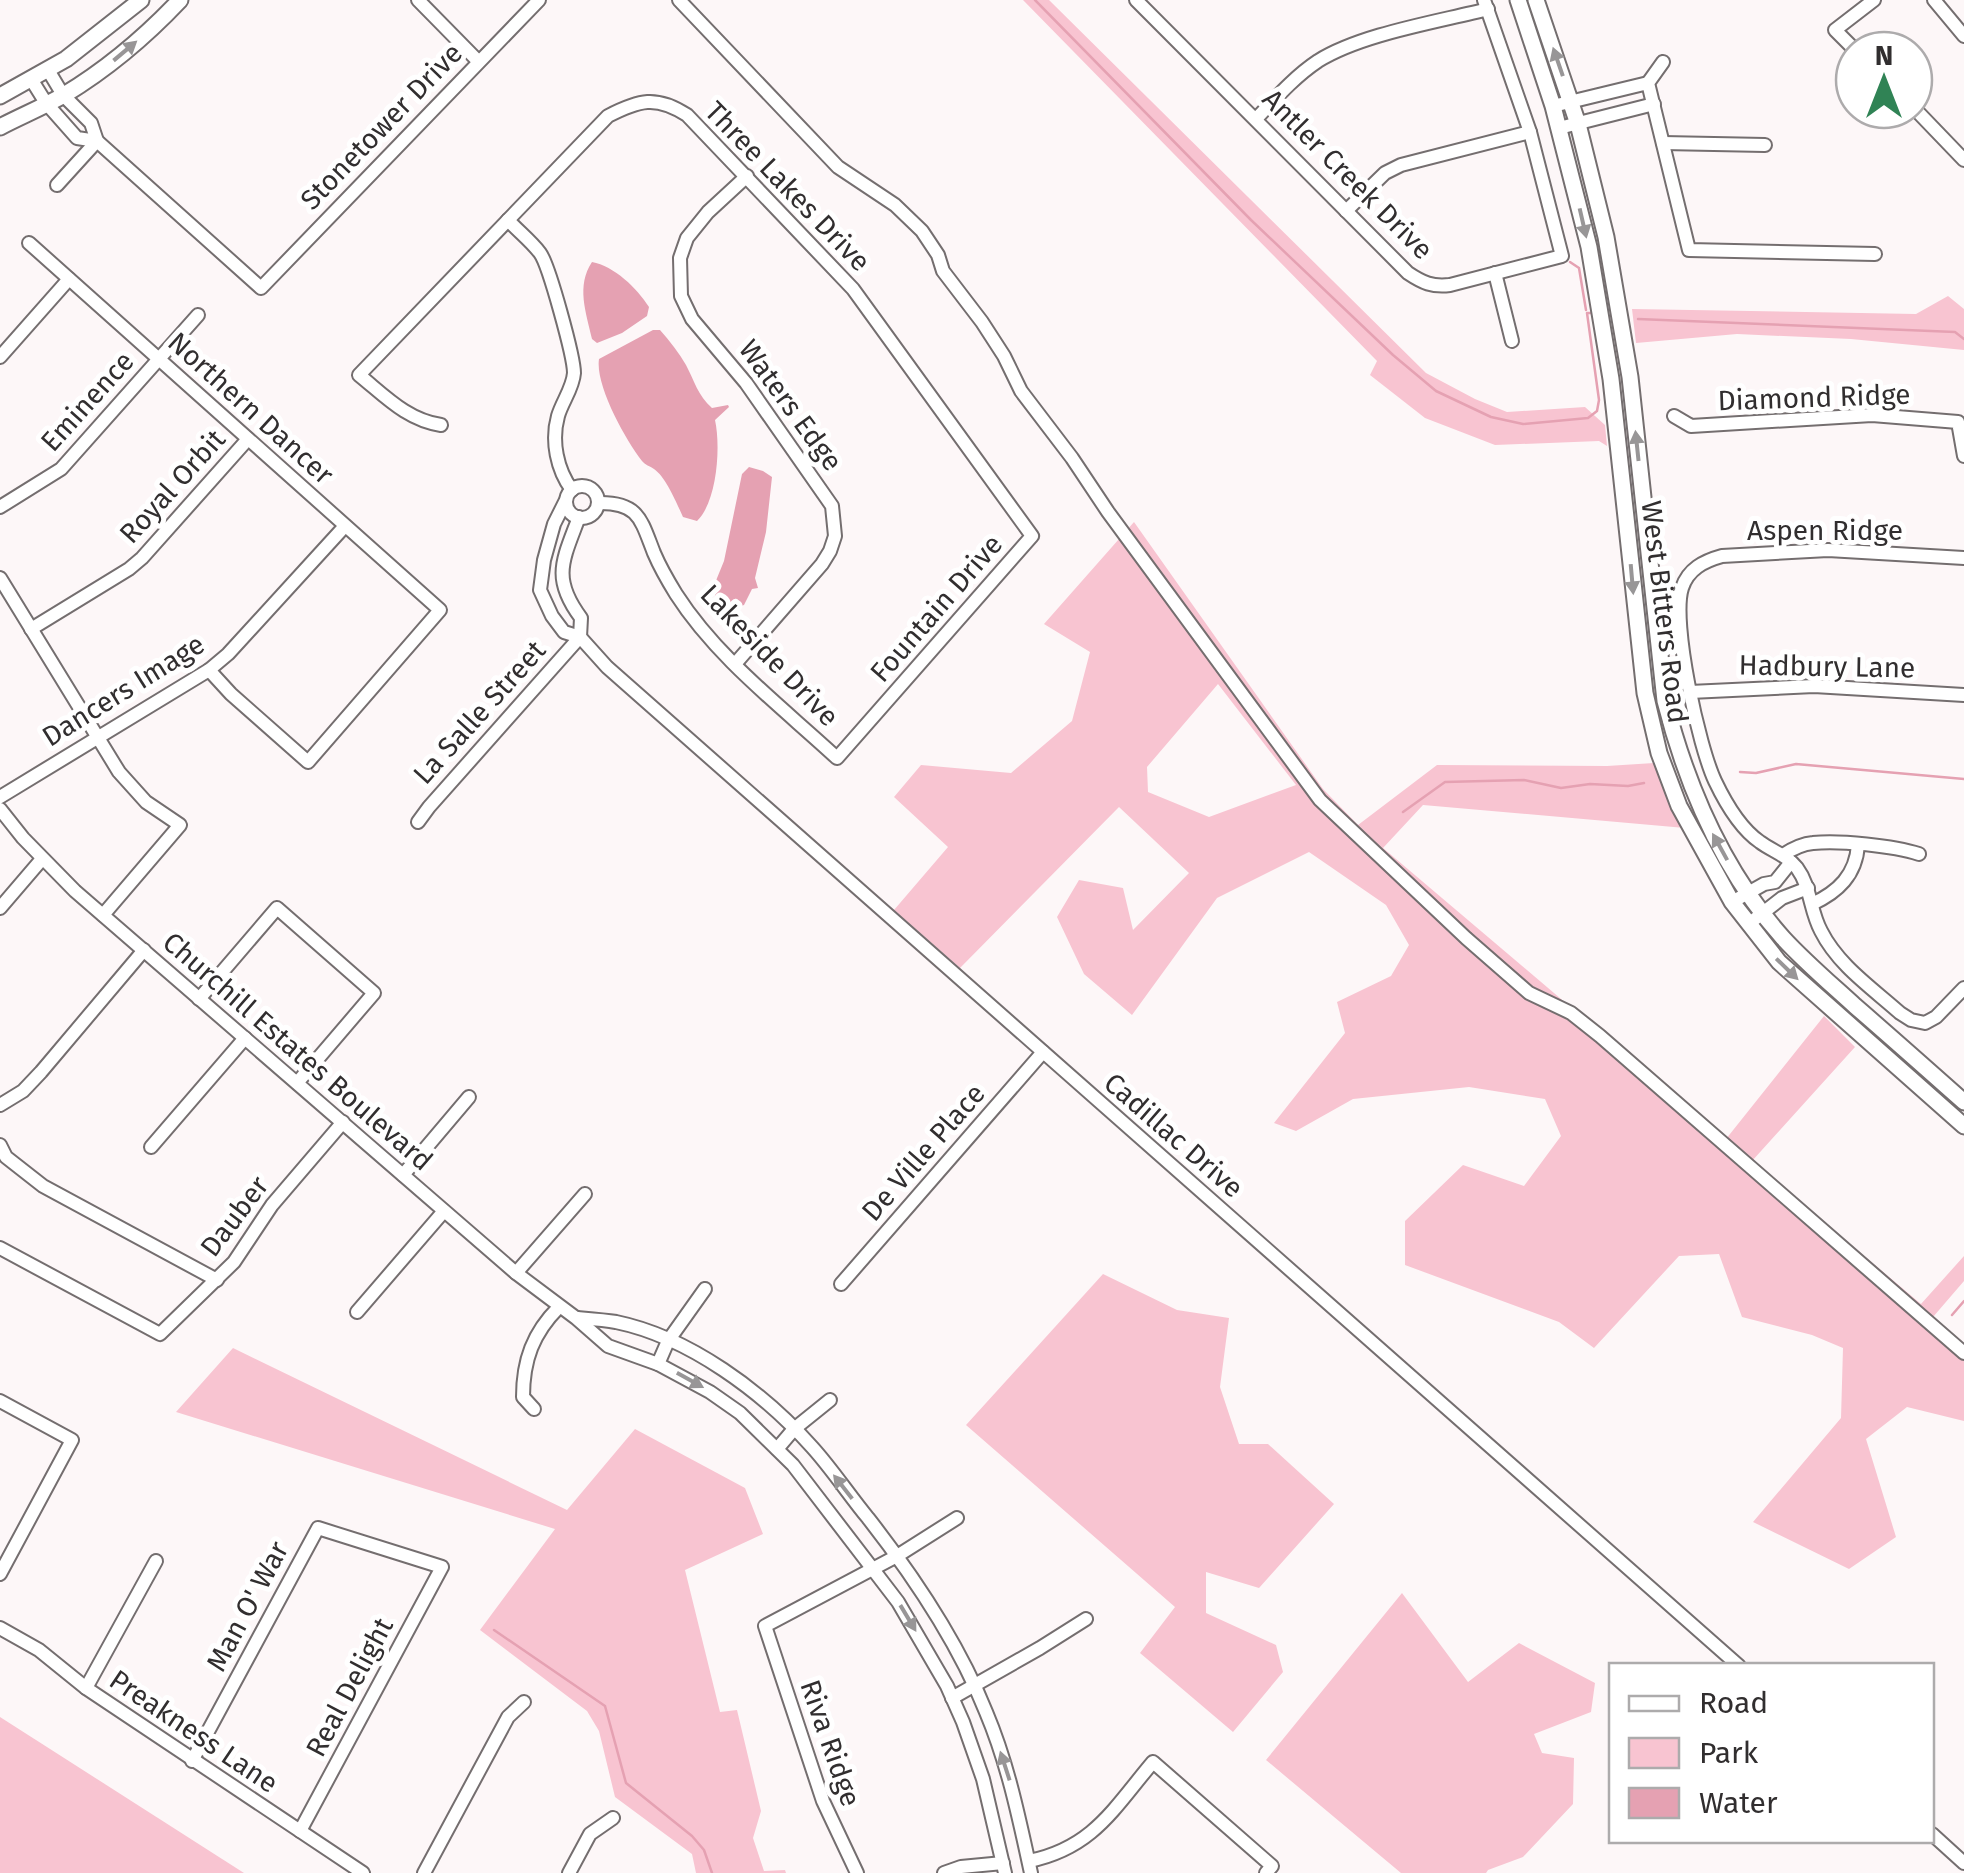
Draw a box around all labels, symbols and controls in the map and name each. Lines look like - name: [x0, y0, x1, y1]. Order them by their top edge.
- north arrow: [1834, 30, 1934, 130]
- street label: Stonetower Drive: [294, 36, 469, 216]
- text: N: [1875, 39, 1893, 72]
- one-way arrow: [112, 41, 137, 62]
- one-way arrow: [1549, 46, 1564, 76]
- street label: Antler Creek Drive: [1256, 82, 1440, 266]
- street label: Three Lakes Drive: [698, 95, 877, 278]
- one-way arrow: [1576, 207, 1592, 238]
- street label: Northern Dancer: [161, 326, 340, 491]
- street label: Waters Edge: [732, 333, 849, 477]
- street label: Eminence: [34, 345, 141, 458]
- street label: Diamond Ridge: [1717, 378, 1911, 417]
- street label: Royal Orbit: [113, 422, 233, 550]
- one-way arrow: [1629, 429, 1645, 461]
- street label: West Bitters Road: [1634, 499, 1695, 725]
- street label: Aspen Ridge: [1747, 514, 1903, 547]
- street label: Fountain Drive: [863, 528, 1009, 689]
- one-way arrow: [1624, 563, 1640, 595]
- street label: Lakeside Drive: [694, 578, 846, 733]
- street label: Dancers Image: [36, 627, 210, 753]
- street label: La Salle Street: [406, 633, 553, 791]
- street label: Hadbury Lane: [1738, 648, 1916, 685]
- one-way arrow: [1711, 833, 1729, 861]
- street label: Churchill Estates Boulevard: [156, 925, 439, 1177]
- one-way arrow: [1775, 957, 1799, 980]
- street label: Cadillac Drive: [1097, 1066, 1250, 1205]
- street label: De Ville Place: [855, 1077, 992, 1227]
- street label: Dauber: [194, 1169, 275, 1263]
- one-way arrow: [676, 1372, 705, 1389]
- one-way arrow: [834, 1474, 854, 1500]
- street label: Man O' War: [200, 1536, 295, 1677]
- one-way arrow: [898, 1604, 916, 1632]
- street label: Real Delight: [299, 1611, 400, 1762]
- street label: Preakness Lane: [103, 1663, 284, 1800]
- legend: [1609, 1663, 1934, 1843]
- street label: Riva Ridge: [793, 1675, 868, 1811]
- text: Road: [1699, 1685, 1768, 1721]
- text: Park: [1699, 1735, 1759, 1771]
- one-way arrow: [997, 1751, 1012, 1781]
- text: Water: [1699, 1785, 1778, 1821]

